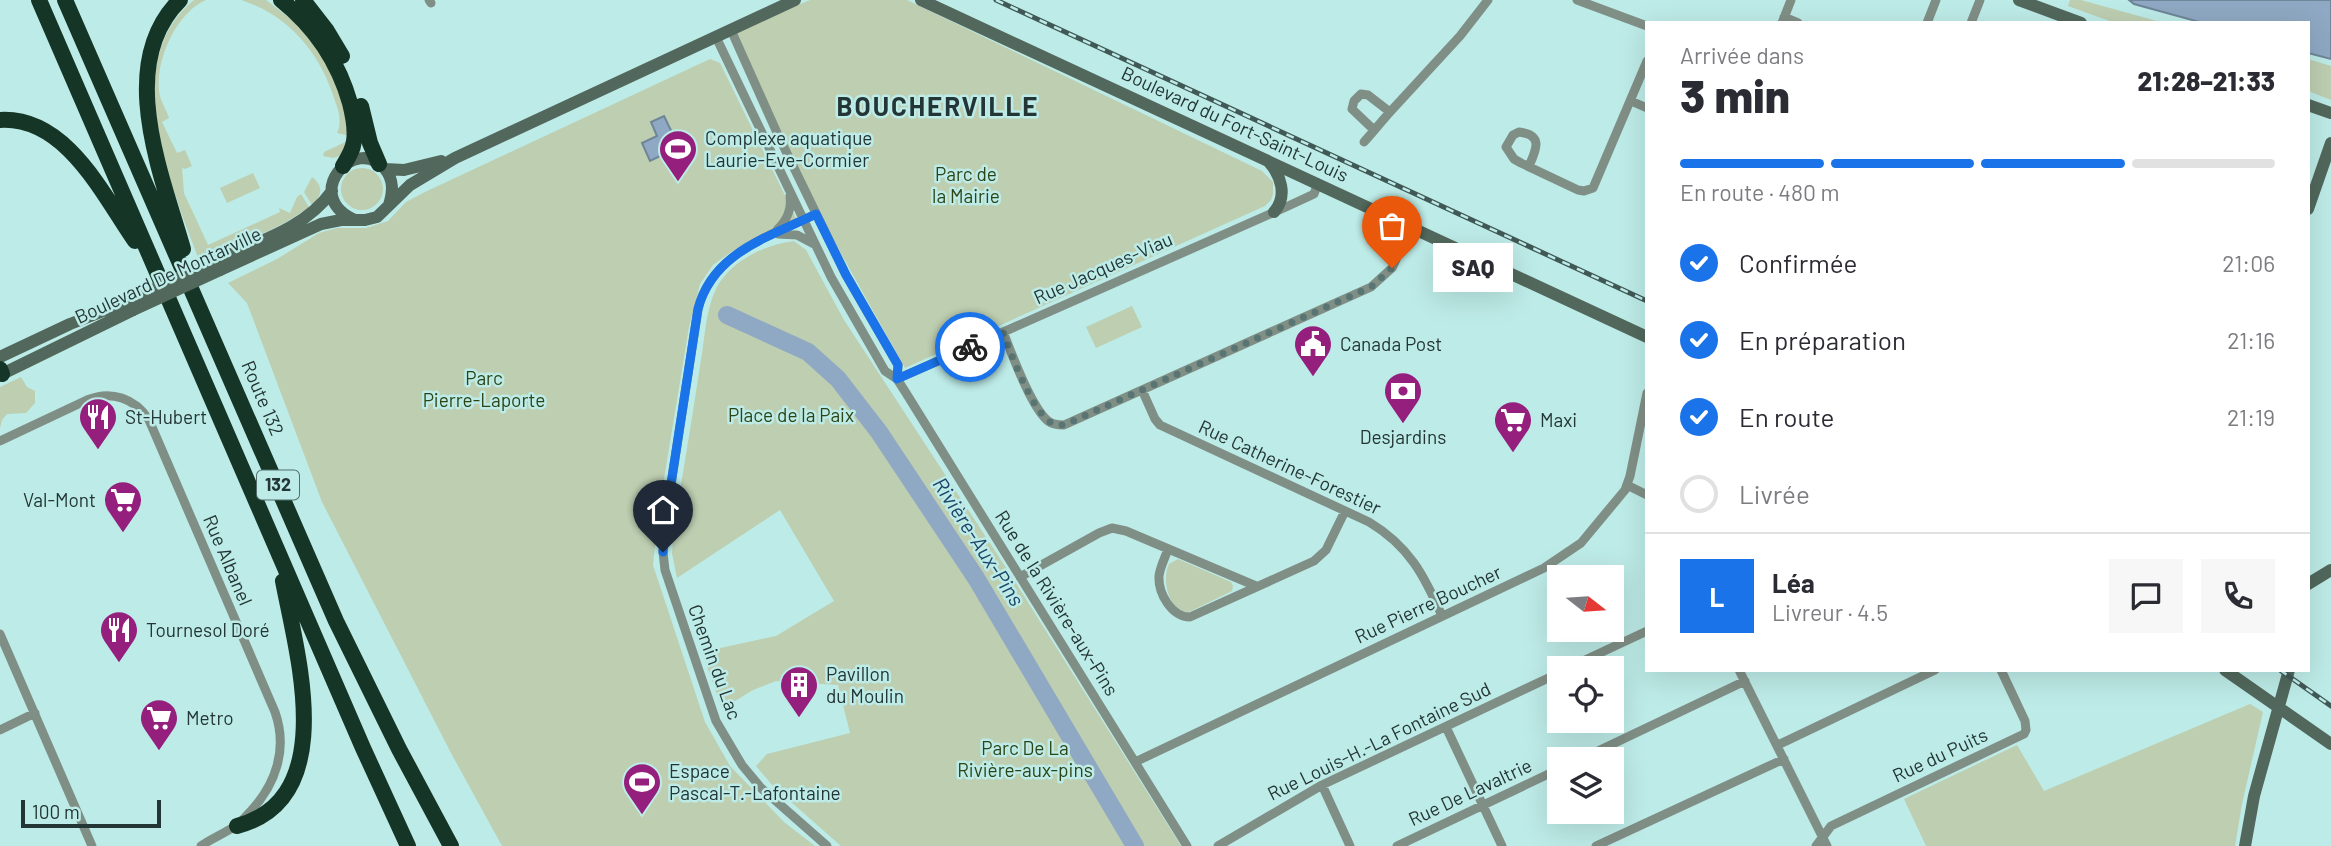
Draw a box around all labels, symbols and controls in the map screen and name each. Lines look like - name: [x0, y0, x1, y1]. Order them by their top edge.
- text: Arrivée dans: [1680, 41, 1804, 69]
- street label: Boulevard du Fort-Saint-Louis: [1118, 61, 1352, 186]
- text: 21:28–21:33: [2138, 65, 2275, 96]
- text: 3 min: [1680, 67, 1790, 122]
- district label: BOUCHERVILLE: [836, 90, 1040, 121]
- place label: Complexe aquatique Laurie-Eve-Cormier: [705, 126, 872, 171]
- sports icon: Complexe aquatique Laurie-Eve-Cormier: [657, 128, 699, 183]
- park label: Parc de la Mairie: [932, 162, 1000, 207]
- text: En route · 480 m: [1680, 178, 1840, 206]
- pin: [1362, 196, 1422, 268]
- icon: bag: [1373, 207, 1411, 245]
- street label: Boulevard De Montarville: [71, 221, 265, 328]
- street label: Rue Jacques-Viau: [1030, 227, 1176, 308]
- callout: SAQ: [1434, 244, 1514, 292]
- icon: check: [1680, 244, 1718, 282]
- text: Confirmée: [1739, 247, 1857, 278]
- text: 21:06: [2222, 249, 2275, 277]
- text: SAQ: [1452, 253, 1494, 281]
- courier: [935, 312, 1005, 382]
- icon: check: [1680, 321, 1718, 359]
- public building icon: Canada Post: [1292, 323, 1334, 378]
- text: En préparation: [1739, 324, 1906, 355]
- text: 21:16: [2227, 326, 2275, 354]
- icon: bike: [951, 328, 989, 366]
- place label: Canada Post: [1340, 332, 1442, 355]
- street label: Route 132: [237, 357, 290, 439]
- park label: Parc Pierre-Laporte: [423, 366, 545, 411]
- bank icon: Desjardins: [1382, 370, 1424, 425]
- restaurant icon: St-Hubert: [77, 396, 119, 451]
- icon: check: [1680, 398, 1718, 436]
- supermarket icon: Maxi: [1492, 399, 1534, 454]
- text: En route: [1739, 401, 1834, 432]
- park label: Place de la Paix: [728, 403, 854, 426]
- text: 21:19: [2227, 403, 2275, 431]
- place label: St-Hubert: [125, 405, 207, 428]
- place label: Maxi: [1540, 408, 1577, 431]
- street label: Rue Catherine-Forestier: [1195, 414, 1385, 519]
- place label: Desjardins: [1360, 425, 1446, 448]
- road number: 132: [257, 471, 299, 500]
- water label: Rivière-Aux-Pins: [928, 472, 1030, 610]
- text: Livrée: [1739, 478, 1810, 509]
- supermarket icon: Val-Mont: [102, 479, 144, 534]
- pin: [633, 480, 693, 552]
- place label: Val-Mont: [23, 488, 96, 511]
- icon: home: [644, 491, 682, 529]
- street label: Rue de la Rivière-aux-Pins: [991, 506, 1124, 700]
- street label: Rue Albanel: [199, 511, 258, 609]
- street label: Rue Pierre Boucher: [1351, 559, 1505, 648]
- button: chat: [2109, 559, 2183, 633]
- button: phone: [2201, 559, 2275, 633]
- north arrow: [1547, 565, 1624, 642]
- map controls: [1547, 565, 1624, 824]
- text: Léa: [1772, 567, 1815, 598]
- text: L: [1710, 581, 1724, 612]
- text: Livreur · 4.5: [1772, 598, 1888, 626]
- street label: Chemin du Lac: [684, 601, 747, 723]
- restaurant icon: Tournesol Doré: [98, 609, 140, 664]
- place label: Tournesol Doré: [146, 618, 270, 641]
- button: locate: [1547, 656, 1624, 733]
- place label: Pavillon du Moulin: [826, 662, 904, 707]
- building icon: Pavillon du Moulin: [778, 664, 820, 719]
- street label: Rue Louis-H.-La Fontaine Sud: [1263, 676, 1494, 805]
- supermarket icon: Metro: [138, 697, 180, 752]
- place label: Metro: [186, 706, 234, 729]
- street label: Rue du Puits: [1889, 722, 1991, 787]
- park label: Parc De La Rivière-aux-pins: [957, 736, 1093, 781]
- button: layers: [1547, 747, 1624, 824]
- street label: Rue De Lavaltrie: [1404, 753, 1535, 830]
- place label: Espace Pascal-T.-Lafontaine: [669, 759, 841, 804]
- sports icon: Espace Pascal-T.-Lafontaine: [621, 761, 663, 816]
- scale bar: [21, 797, 161, 829]
- text: 100 m: [32, 800, 80, 823]

